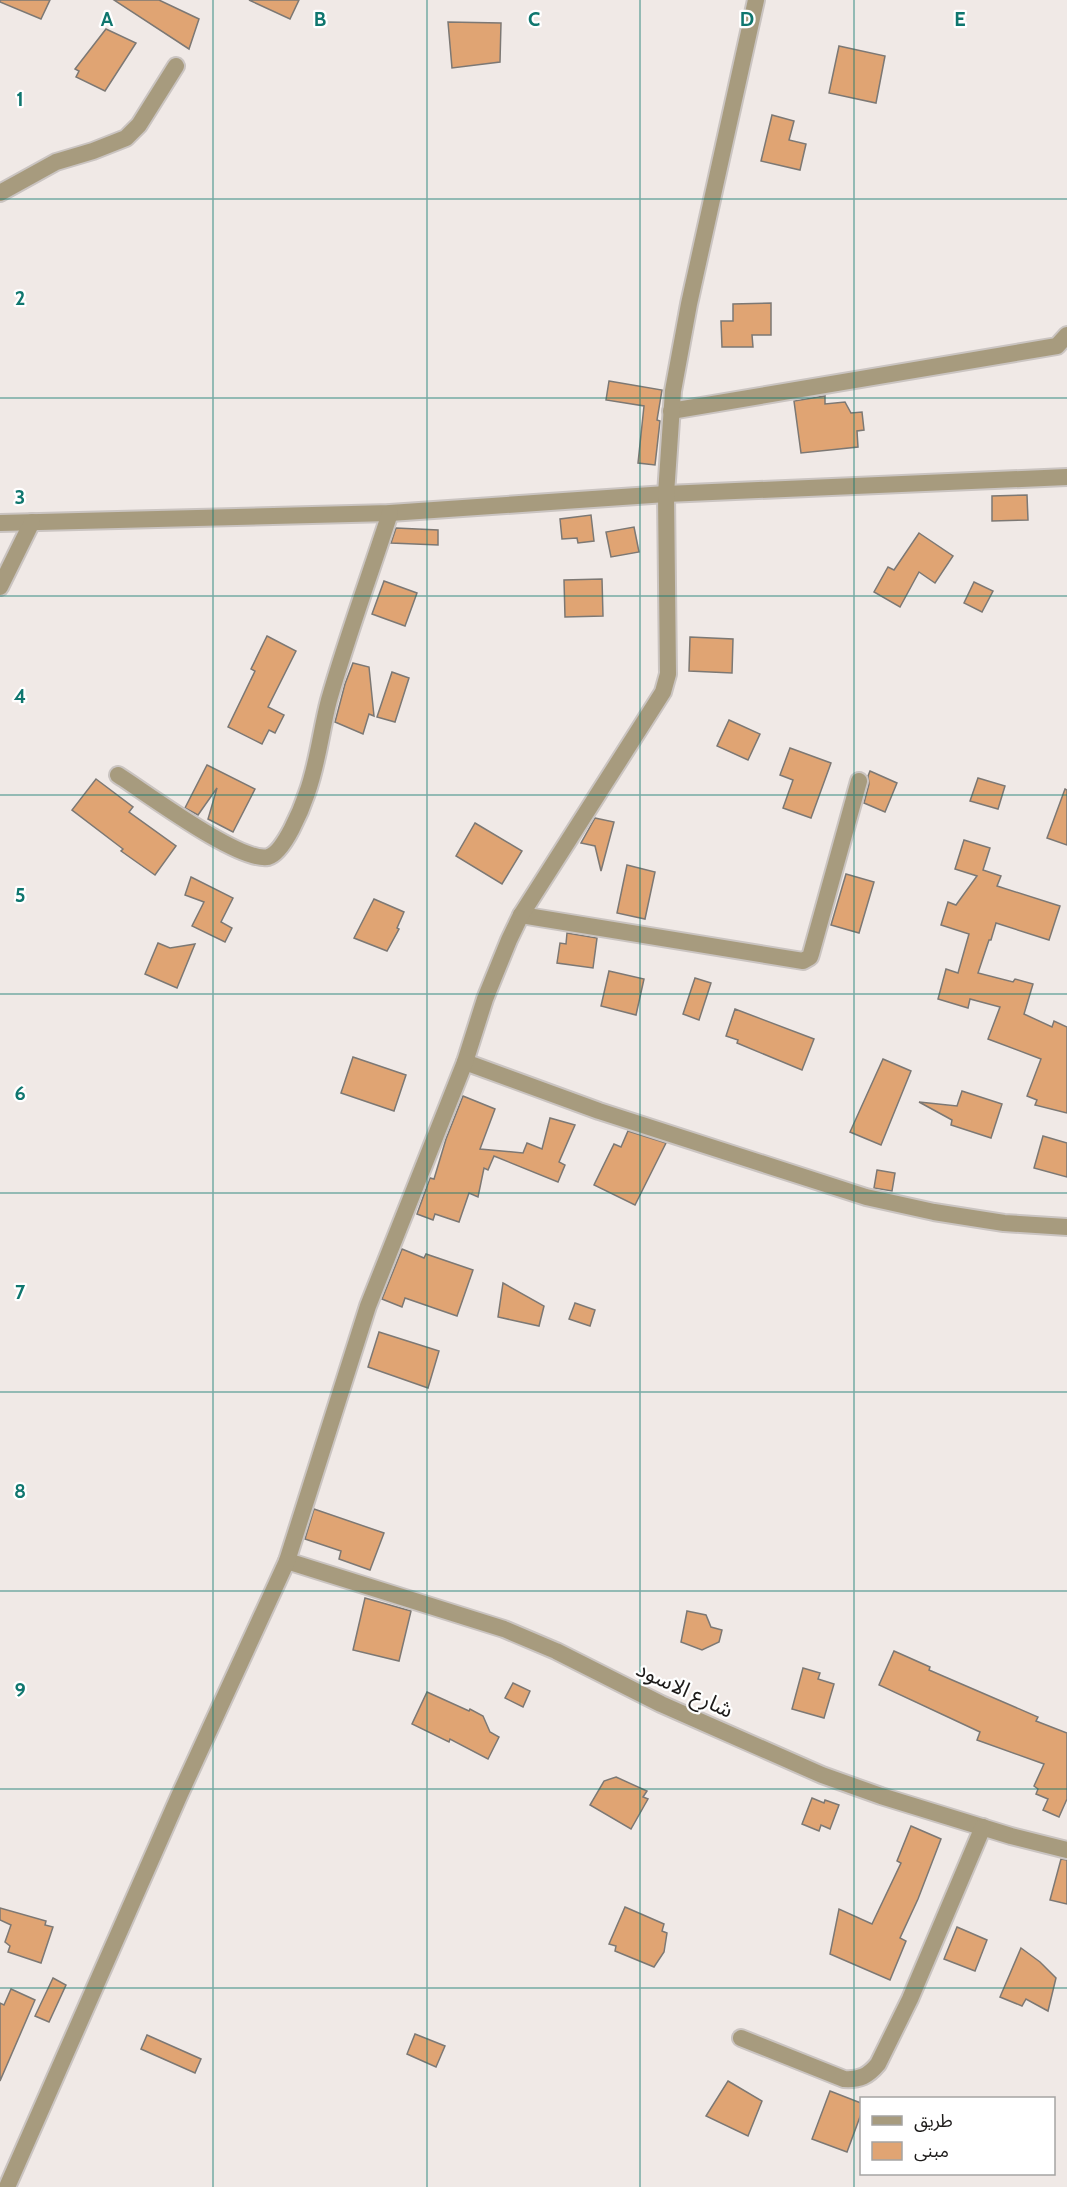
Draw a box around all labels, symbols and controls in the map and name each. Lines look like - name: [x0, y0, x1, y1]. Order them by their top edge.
- text: A: [101, 7, 114, 31]
- text: B: [314, 7, 326, 31]
- text: C: [528, 7, 540, 31]
- text: D: [740, 7, 754, 31]
- text: E: [954, 7, 966, 31]
- text: 1: [16, 87, 24, 111]
- text: 2: [15, 286, 25, 310]
- text: 3: [15, 485, 25, 509]
- text: 4: [14, 684, 26, 708]
- text: 5: [15, 883, 25, 907]
- text: 6: [14, 1081, 26, 1105]
- text: 7: [15, 1280, 26, 1304]
- text: 8: [14, 1479, 26, 1503]
- street label: شارع الاسود: [631, 1655, 738, 1726]
- text: 9: [14, 1678, 26, 1702]
- legend: [860, 2097, 1055, 2175]
- text: طريق: [914, 2110, 953, 2132]
- text: مبنى: [914, 2140, 949, 2162]

